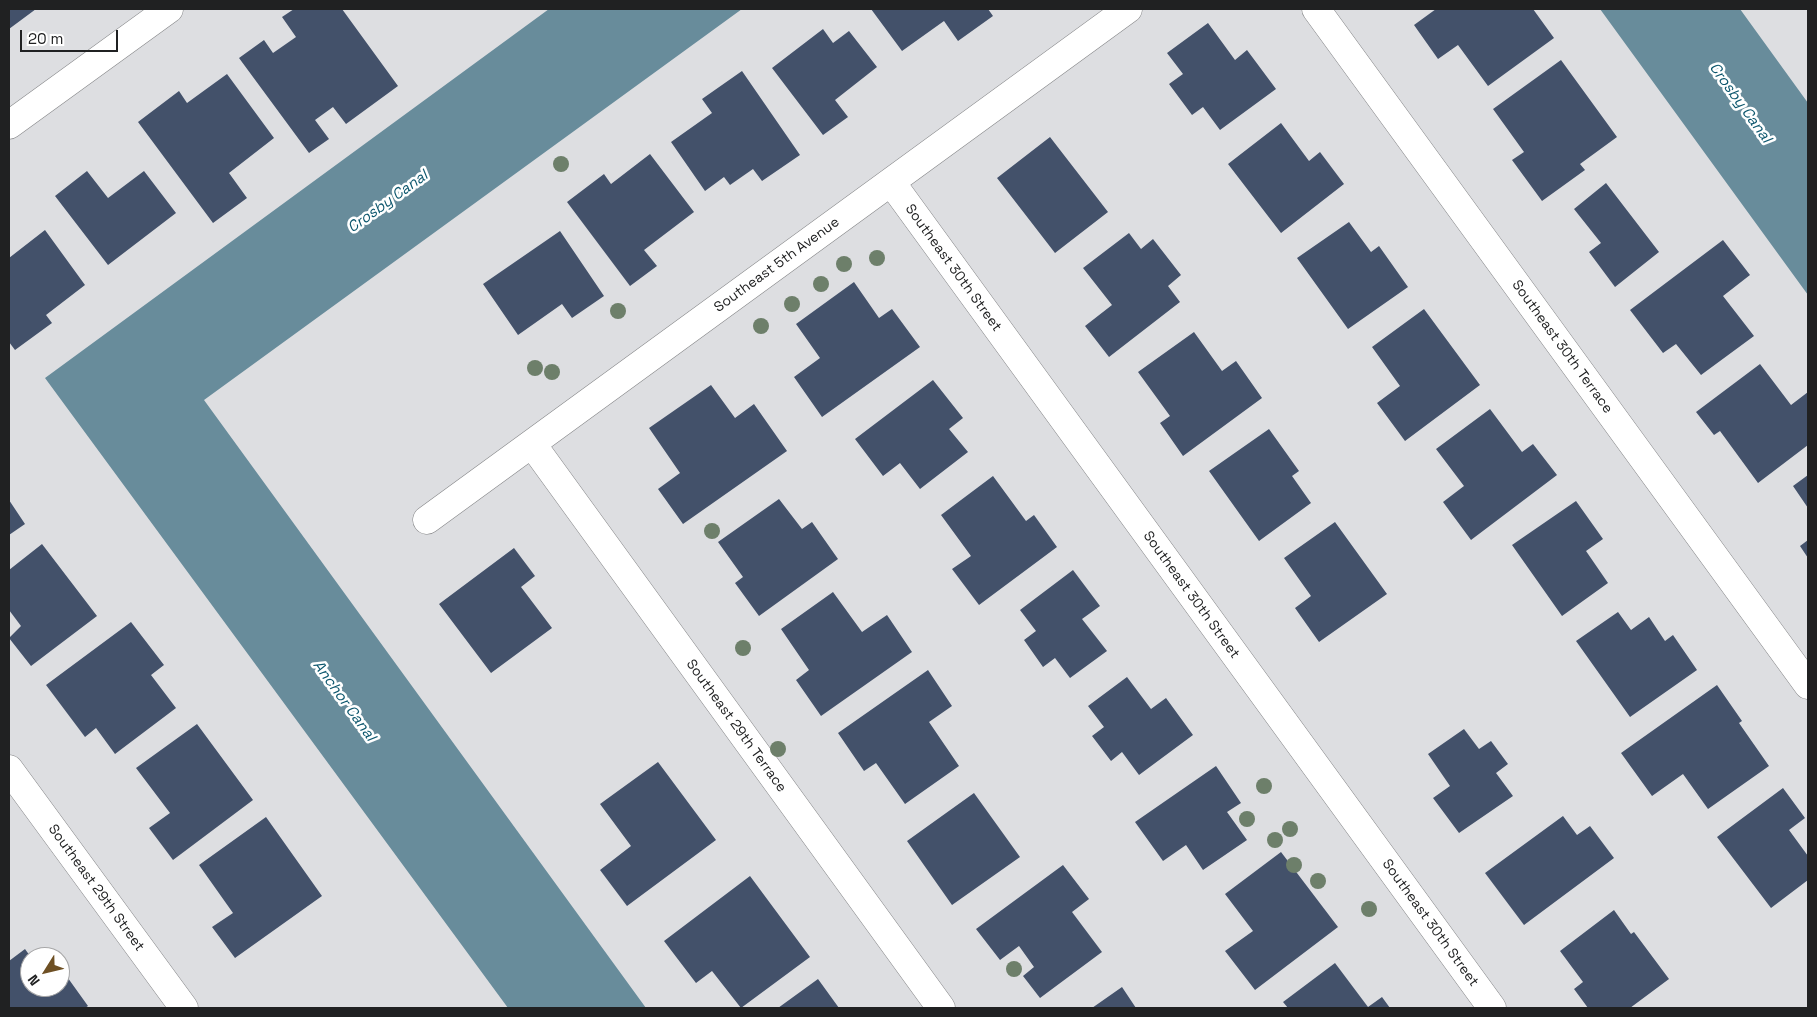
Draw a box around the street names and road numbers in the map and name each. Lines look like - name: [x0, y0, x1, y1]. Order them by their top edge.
- street label: Southeast 30th Street: [901, 201, 1005, 335]
- street label: Southeast 5th Avenue: [711, 214, 843, 316]
- street label: Southeast 30th Terrace: [1508, 277, 1616, 417]
- street label: Southeast 30th Street: [1139, 528, 1243, 662]
- street label: Southeast 29th Terrace: [682, 656, 790, 796]
- street label: Southeast 29th Street: [44, 821, 148, 955]
- street label: Southeast 30th Street: [1378, 856, 1482, 990]

